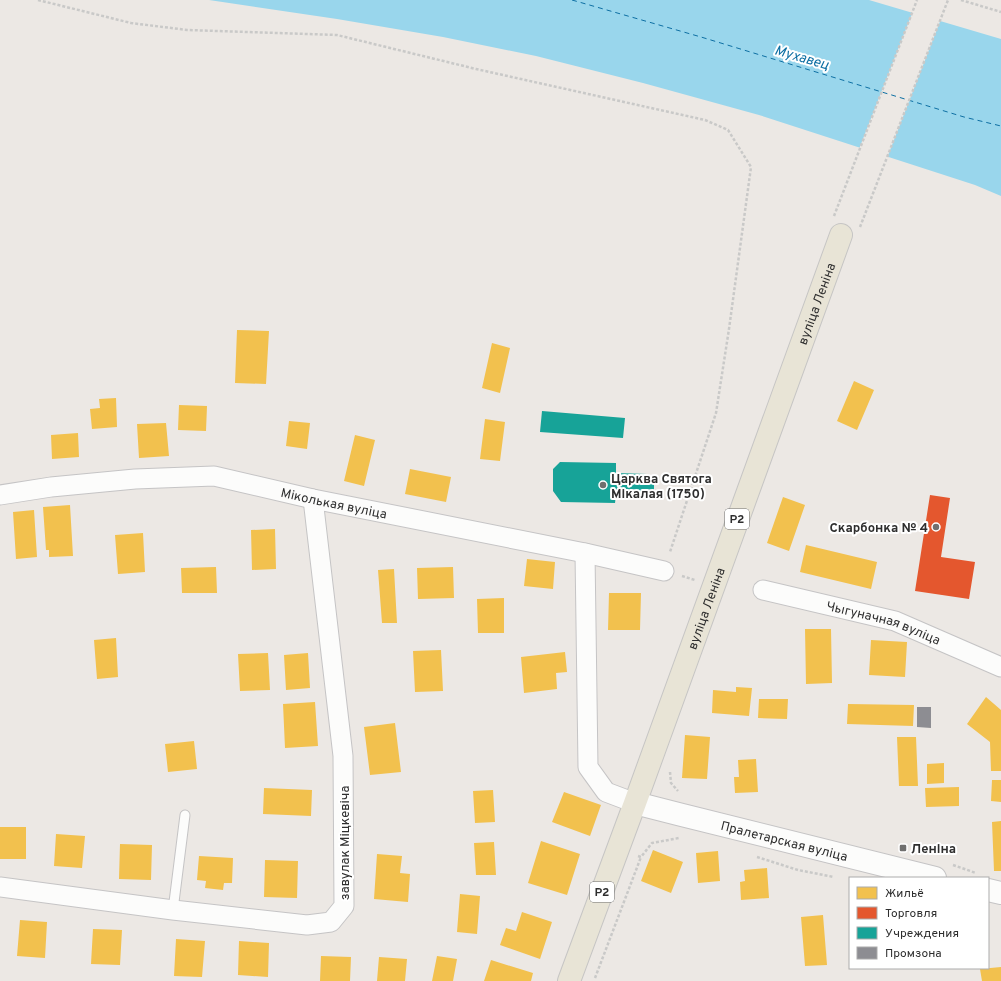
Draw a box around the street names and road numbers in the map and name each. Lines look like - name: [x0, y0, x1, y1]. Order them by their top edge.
- street label: вуліца Леніна: [796, 261, 840, 348]
- street label: Міколькая вуліца: [279, 486, 388, 523]
- road number: Р2: [725, 509, 749, 529]
- street label: вуліца Леніна: [685, 566, 730, 652]
- street label: Чыгуначная вуліца: [824, 599, 942, 650]
- street label: завулак Міцкевіча: [338, 786, 354, 900]
- street label: Пралетарская вуліца: [719, 819, 849, 866]
- road number: Р2: [590, 882, 614, 902]

